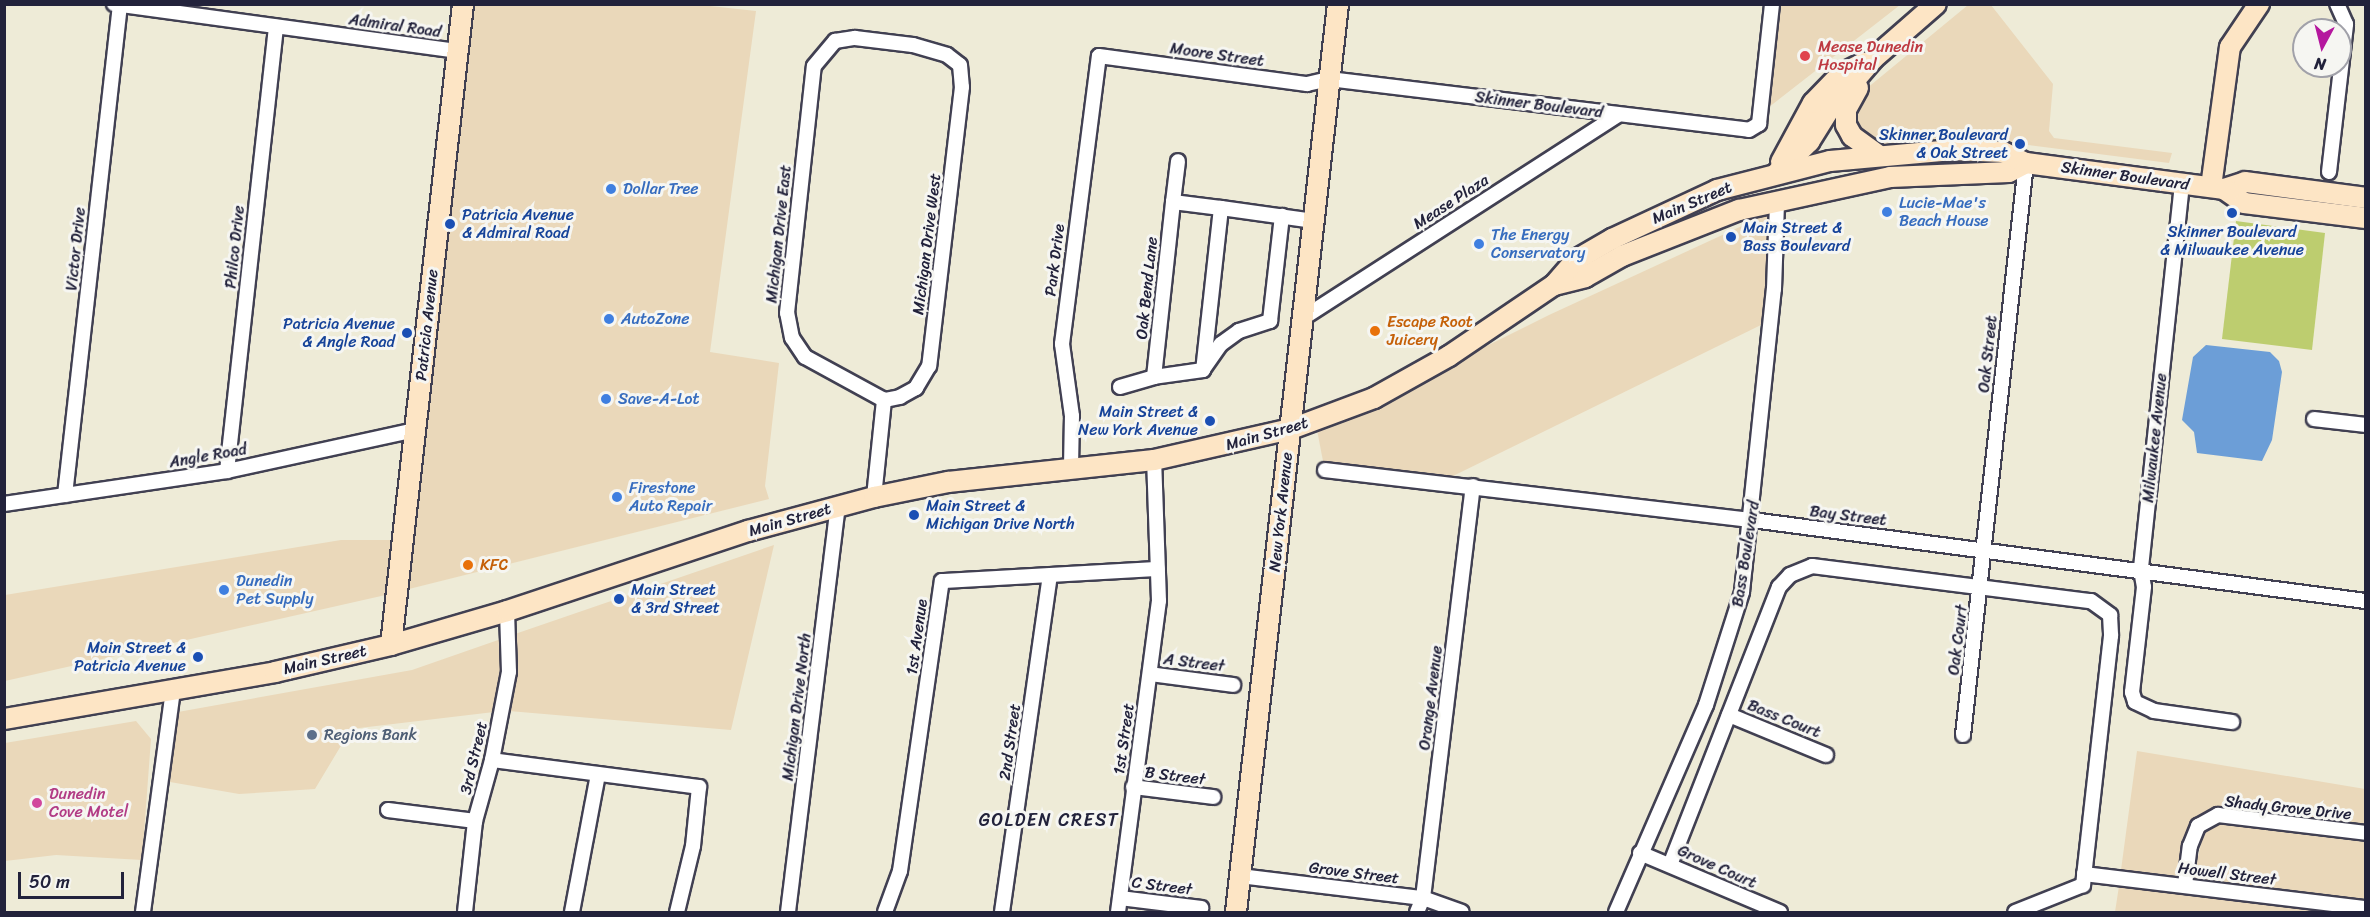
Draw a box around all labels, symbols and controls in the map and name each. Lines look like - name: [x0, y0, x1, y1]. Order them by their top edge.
- street label: Admiral Road: [347, 10, 443, 42]
- north arrow: [2292, 18, 2352, 78]
- place label: Mease Dunedin Hospital: [1818, 37, 1923, 75]
- street label: Moore Street: [1169, 39, 1265, 71]
- marker: Mease Dunedin Hospital: [1796, 47, 1814, 65]
- text: N: [2313, 49, 2327, 79]
- street label: Skinner Boulevard: [1474, 88, 1604, 122]
- place label: Skinner Boulevard & Oak Street: [1879, 125, 2008, 163]
- marker: Skinner Boulevard & Oak Street: [2013, 137, 2027, 151]
- street label: Skinner Boulevard: [2060, 158, 2190, 194]
- street label: Michigan Drive East: [762, 164, 796, 304]
- street label: Mease Plaza: [1410, 170, 1492, 234]
- street label: Michigan Drive West: [909, 172, 945, 316]
- street label: Main Street: [1649, 178, 1735, 228]
- place label: Dollar Tree: [623, 179, 699, 199]
- marker: Dollar Tree: [604, 182, 618, 196]
- place label: Lucie-Mae's Beach House: [1899, 193, 1989, 231]
- street label: Philco Drive: [221, 204, 249, 290]
- place label: Patricia Avenue & Admiral Road: [462, 205, 573, 243]
- marker: Lucie-Mae's Beach House: [1880, 205, 1894, 219]
- street label: Victor Drive: [62, 206, 90, 292]
- marker: Skinner Boulevard & Milwaukee Avenue: [2225, 206, 2239, 220]
- marker: Patricia Avenue & Admiral Road: [443, 217, 457, 231]
- place label: Main Street & Bass Boulevard: [1743, 218, 1850, 256]
- place label: Skinner Boulevard & Milwaukee Avenue: [2160, 222, 2304, 260]
- street label: Park Drive: [1041, 223, 1069, 297]
- place label: The Energy Conservatory: [1491, 225, 1585, 263]
- marker: Main Street & Bass Boulevard: [1724, 230, 1738, 244]
- street label: Oak Bend Lane: [1132, 236, 1162, 340]
- marker: The Energy Conservatory: [1472, 237, 1486, 251]
- street label: Patricia Avenue: [412, 269, 442, 381]
- place label: AutoZone: [621, 309, 689, 329]
- marker: AutoZone: [602, 312, 616, 326]
- place label: Escape Root Juicery: [1387, 312, 1473, 350]
- place label: Patricia Avenue & Angle Road: [284, 314, 395, 352]
- street label: Oak Street: [1974, 314, 2002, 394]
- marker: Escape Root Juicery: [1368, 324, 1382, 338]
- marker: Patricia Avenue & Angle Road: [400, 326, 414, 340]
- street label: Milwaukee Avenue: [2139, 372, 2171, 504]
- place label: Save-A-Lot: [618, 389, 699, 409]
- marker: Save-A-Lot: [599, 392, 613, 406]
- place label: Main Street & New York Avenue: [1078, 402, 1198, 440]
- street label: Main Street: [1224, 413, 1310, 455]
- marker: Main Street & New York Avenue: [1203, 414, 1217, 428]
- street label: Angle Road: [168, 440, 248, 472]
- street label: New York Avenue: [1265, 451, 1297, 573]
- place label: Firestone Auto Repair: [629, 478, 713, 516]
- marker: Firestone Auto Repair: [610, 490, 624, 504]
- place label: Main Street & Michigan Drive North: [926, 496, 1075, 534]
- street label: Main Street: [747, 499, 833, 541]
- street label: Bass Boulevard: [1728, 500, 1764, 608]
- street label: Bay Street: [1809, 502, 1887, 530]
- marker: Main Street & Michigan Drive North: [907, 508, 921, 522]
- place label: KFC: [480, 555, 508, 575]
- marker: KFC: [461, 558, 475, 572]
- place label: Dunedin Pet Supply: [236, 571, 313, 609]
- place label: Main Street & 3rd Street: [631, 580, 720, 618]
- marker: Dunedin Pet Supply: [217, 583, 231, 597]
- marker: Main Street & 3rd Street: [612, 592, 626, 606]
- street label: 1st Avenue: [902, 598, 932, 676]
- street label: Oak Court: [1944, 603, 1972, 677]
- street label: Michigan Drive North: [778, 632, 816, 782]
- place label: Main Street & Patricia Avenue: [75, 638, 186, 676]
- street label: Main Street: [282, 641, 368, 679]
- street label: Orange Avenue: [1415, 645, 1447, 751]
- marker: Main Street & Patricia Avenue: [191, 650, 205, 664]
- street label: A Street: [1162, 650, 1226, 676]
- street label: Bass Court: [1745, 696, 1823, 742]
- street label: 1st Street: [1109, 702, 1139, 776]
- street label: 2nd Street: [995, 703, 1025, 781]
- street label: 3rd Street: [456, 720, 492, 796]
- place label: Regions Bank: [324, 725, 417, 745]
- marker: Regions Bank: [305, 728, 319, 742]
- street label: B Street: [1144, 763, 1206, 789]
- place label: Dunedin Cove Motel: [49, 784, 128, 822]
- street label: Shady Grove Drive: [2223, 792, 2353, 824]
- marker: Dunedin Cove Motel: [30, 796, 44, 810]
- district label: GOLDEN CREST: [980, 809, 1118, 831]
- street label: Grove Court: [1674, 841, 1760, 893]
- street label: Grove Street: [1308, 858, 1400, 888]
- street label: Howell Street: [2177, 858, 2277, 890]
- scale bar: [21, 860, 128, 898]
- text: 50 m: [29, 866, 70, 898]
- street label: C Street: [1131, 873, 1193, 899]

